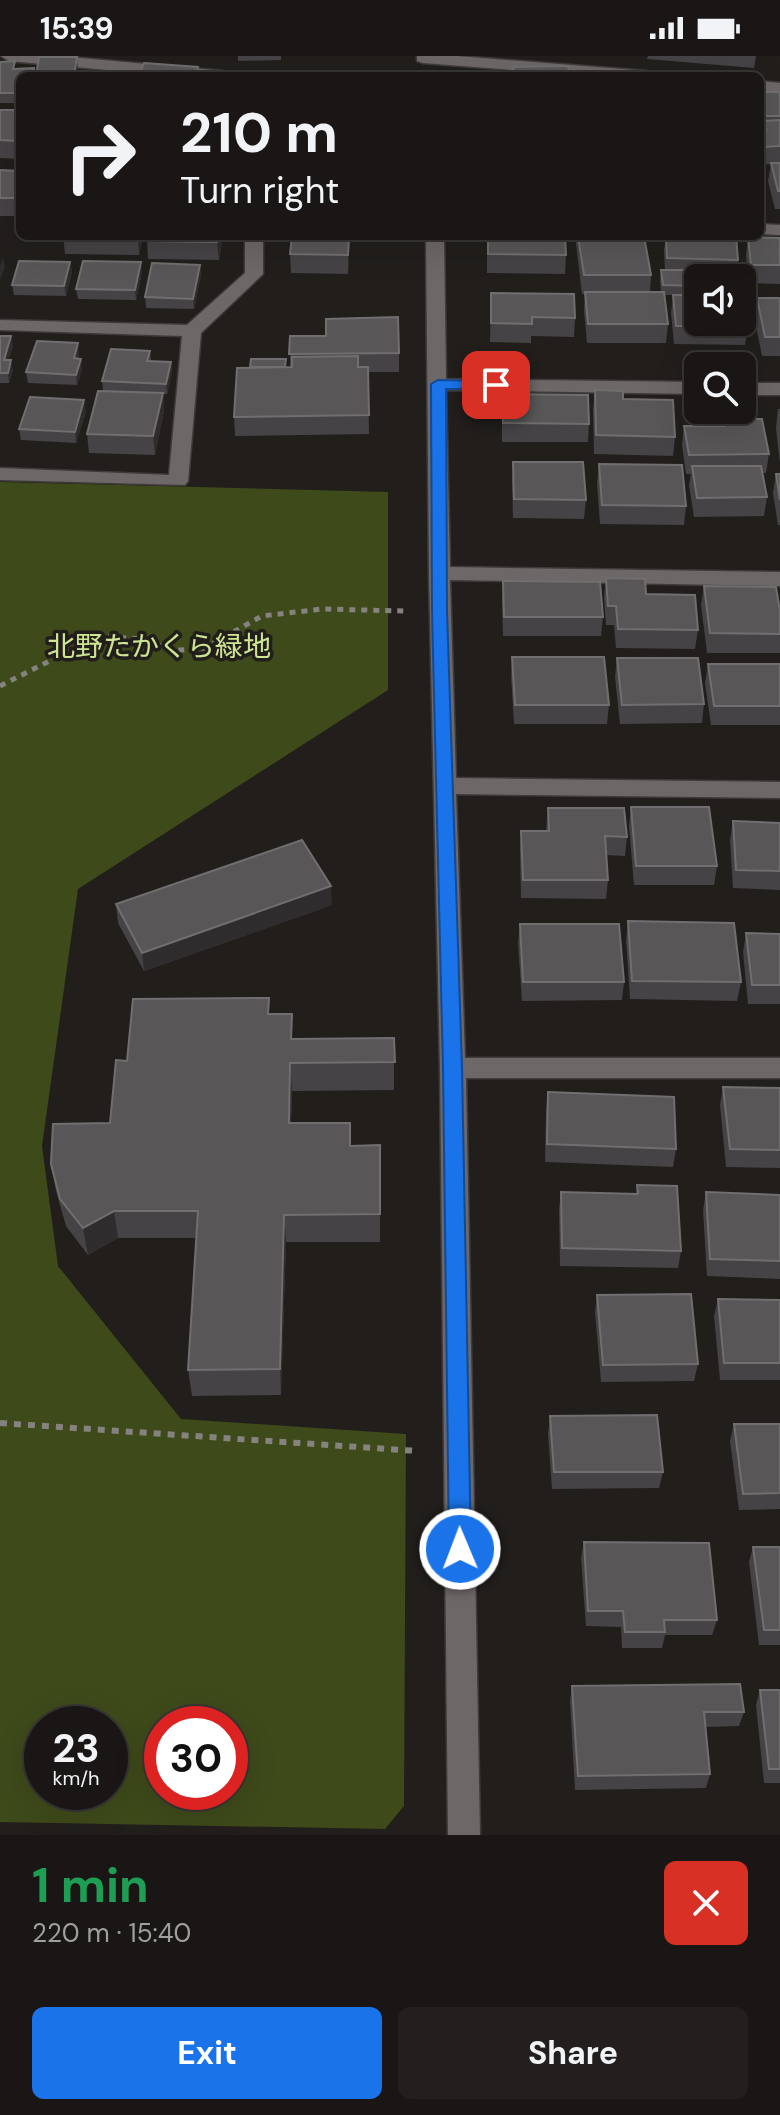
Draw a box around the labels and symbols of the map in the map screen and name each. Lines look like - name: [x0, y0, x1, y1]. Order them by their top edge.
- pin: [462, 351, 530, 419]
- park label: 北野たかくら緑地: [47, 628, 271, 665]
- position arrow: [418, 1507, 502, 1591]
- speed limit sign: 30: [144, 1706, 248, 1810]

